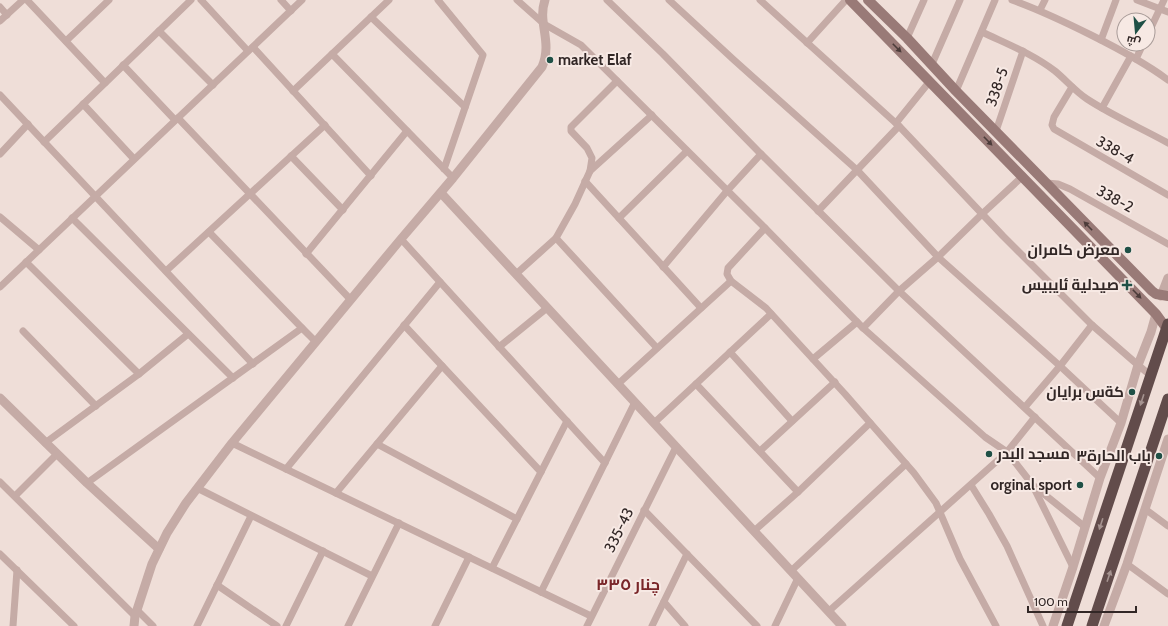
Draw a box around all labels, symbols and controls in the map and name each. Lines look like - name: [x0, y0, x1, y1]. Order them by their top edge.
- north arrow: [1116, 12, 1156, 52]
- text: ش: [1125, 33, 1142, 50]
- one-way arrow: [892, 43, 902, 53]
- place label: market Elaf: [558, 51, 632, 69]
- marker: market Elaf: [545, 55, 555, 65]
- street label: 338-5: [982, 65, 1012, 109]
- street label: 338-4: [1093, 132, 1137, 168]
- one-way arrow: [983, 136, 993, 146]
- street label: 338-2: [1093, 182, 1137, 216]
- one-way arrow: [1083, 221, 1093, 231]
- place label: معرض کامران: [1028, 241, 1120, 259]
- marker: معرض کامران: [1123, 245, 1133, 255]
- place label: صيدلية ئايبيس: [1022, 276, 1119, 294]
- marker: صيدلية ئايبيس: [1122, 280, 1132, 290]
- one-way arrow: [1132, 289, 1142, 299]
- place label: كةس برايان: [1046, 383, 1124, 401]
- marker: كةس برايان: [1127, 387, 1137, 397]
- one-way arrow: [1139, 395, 1145, 407]
- place label: مسجد البدر: [996, 445, 1070, 463]
- place label: باب الحارة٣: [1076, 447, 1151, 465]
- marker: مسجد البدر: [984, 449, 994, 459]
- marker: باب الحارة٣: [1154, 451, 1164, 461]
- place label: orginal sport: [990, 476, 1072, 494]
- marker: orginal sport: [1075, 480, 1085, 490]
- street label: 335-43: [600, 505, 638, 555]
- one-way arrow: [1098, 518, 1104, 530]
- one-way arrow: [1106, 569, 1112, 581]
- district label: چنار ٣٣٥: [596, 575, 660, 596]
- scale bar: [1028, 588, 1136, 614]
- text: 100 m: [1034, 594, 1068, 609]

